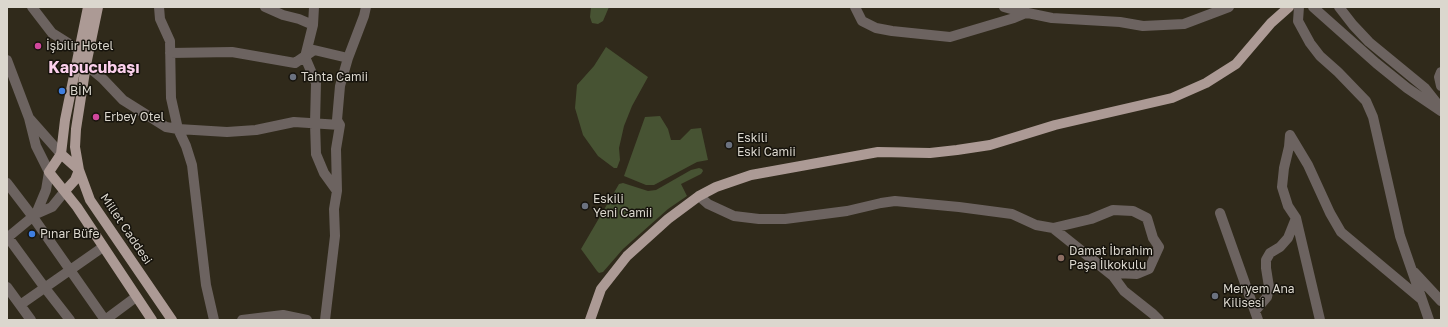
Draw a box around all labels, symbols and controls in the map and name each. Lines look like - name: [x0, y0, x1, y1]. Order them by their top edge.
- place label: İşbilir Hotel: [46, 39, 113, 53]
- marker: İşbilir Hotel: [33, 41, 43, 51]
- district label: Kapucubaşı: [48, 58, 140, 78]
- place label: Tahta Camii: [301, 70, 368, 84]
- marker: Tahta Camii: [288, 72, 298, 82]
- place label: BİM: [70, 84, 92, 98]
- marker: BİM: [57, 86, 67, 96]
- place label: Erbey Otel: [104, 110, 164, 124]
- marker: Erbey Otel: [91, 112, 101, 122]
- place label: Eskili Eski Camii: [737, 131, 796, 159]
- marker: Eskili Eski Camii: [724, 140, 734, 150]
- street label: Millet Caddesi: [97, 191, 155, 267]
- place label: Eskili Yeni Camii: [593, 192, 652, 220]
- marker: Eskili Yeni Camii: [580, 201, 590, 211]
- place label: Pınar Büfe: [40, 227, 99, 241]
- marker: Pınar Büfe: [27, 229, 37, 239]
- place label: Damat İbrahim Paşa İlkokulu: [1069, 244, 1153, 272]
- marker: Damat İbrahim Paşa İlkokulu: [1056, 253, 1066, 263]
- place label: Meryem Ana Kilisesi: [1223, 282, 1295, 310]
- marker: Meryem Ana Kilisesi: [1210, 291, 1220, 301]

